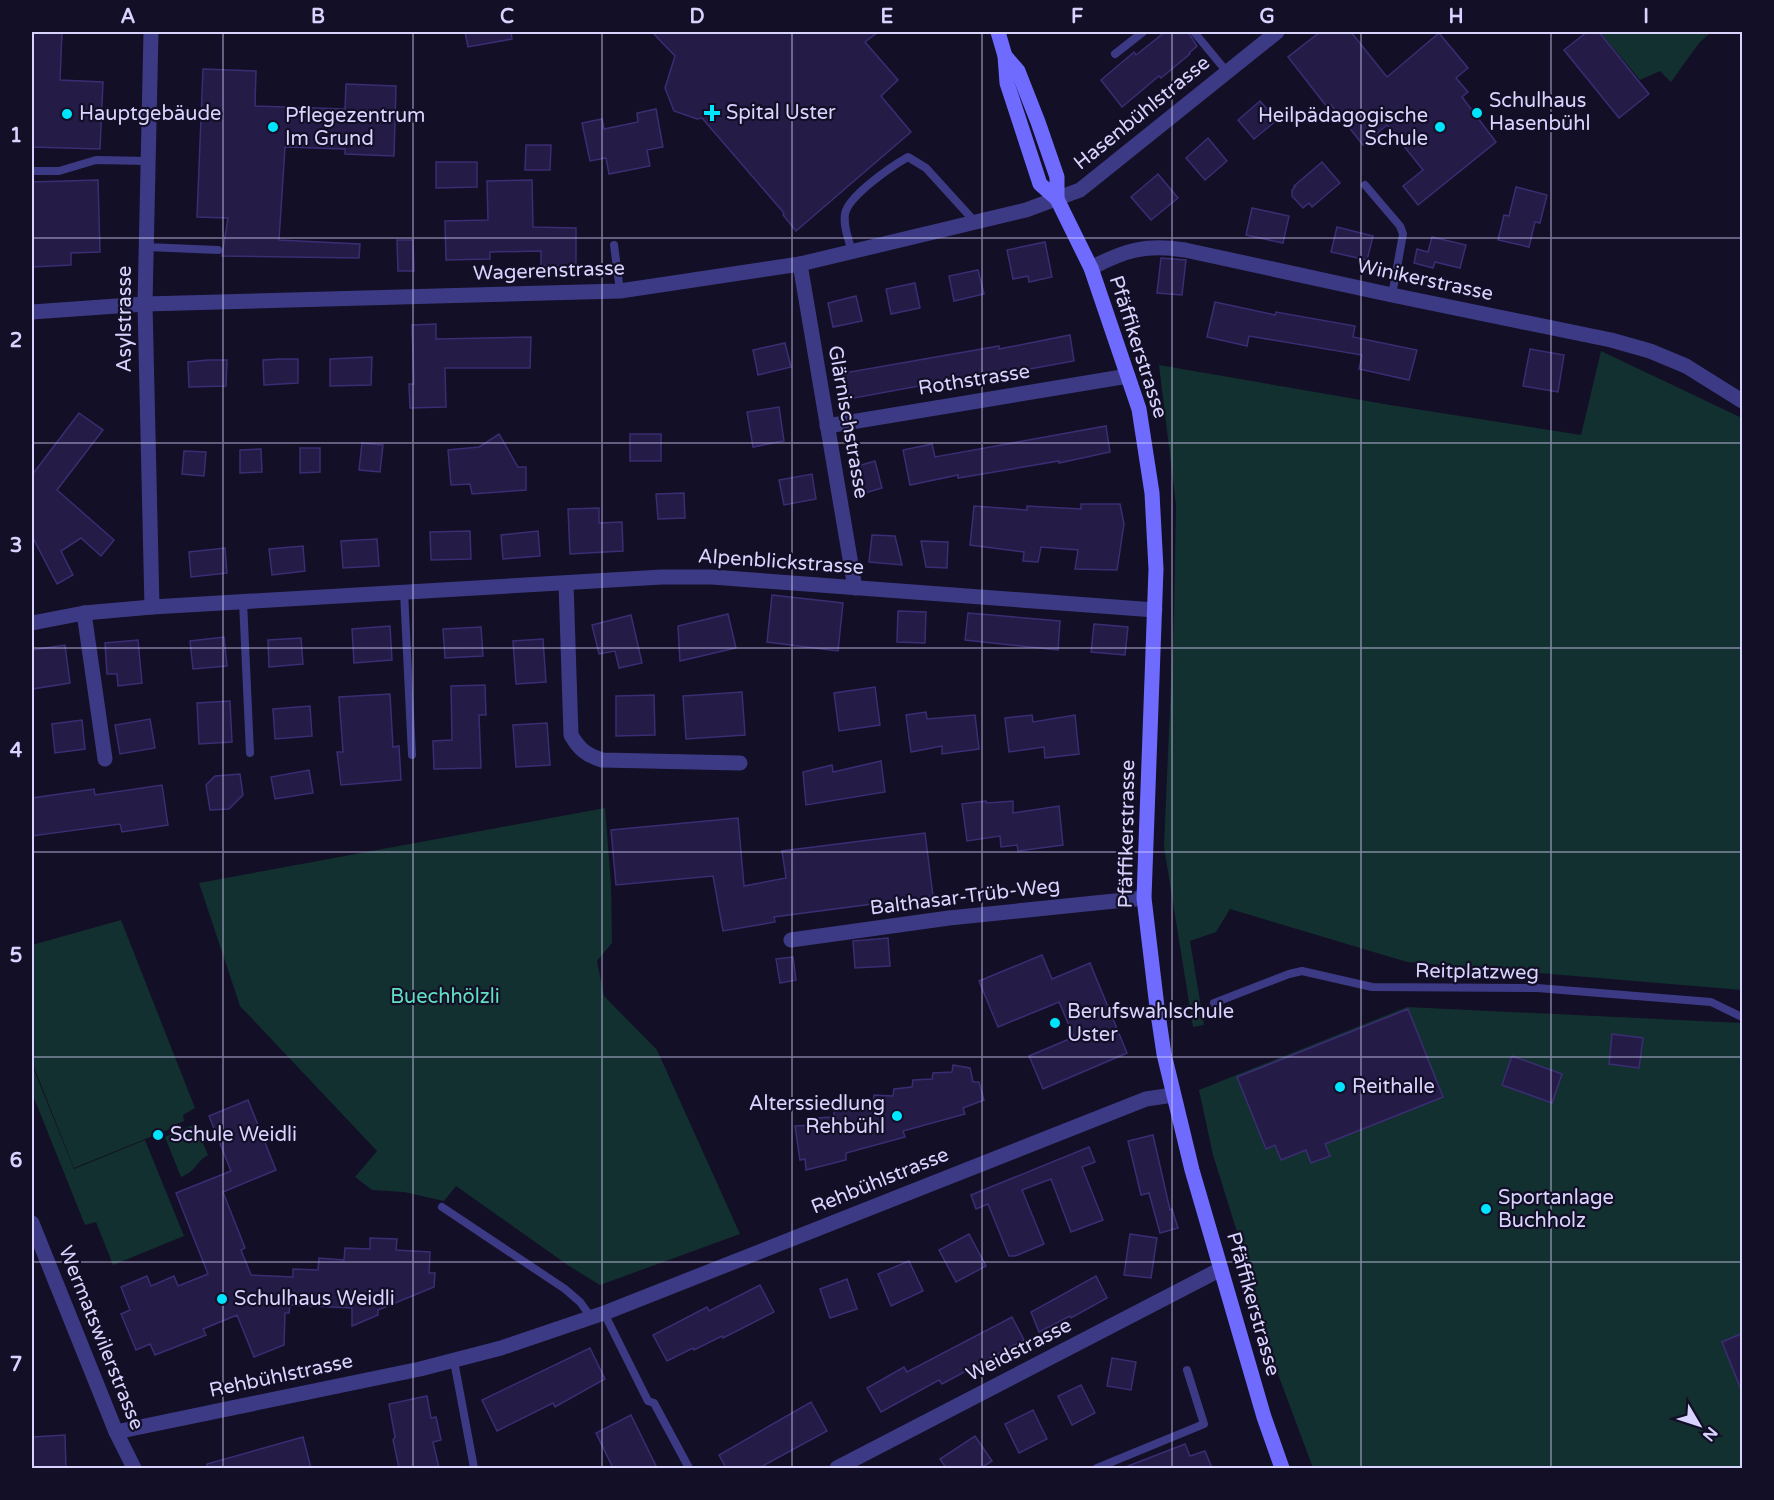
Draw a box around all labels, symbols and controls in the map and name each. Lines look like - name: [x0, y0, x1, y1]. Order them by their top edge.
- text: A: [121, 5, 136, 29]
- text: B: [311, 5, 325, 29]
- text: C: [500, 5, 514, 29]
- text: D: [689, 5, 705, 29]
- text: E: [881, 5, 894, 29]
- text: F: [1071, 5, 1083, 29]
- text: G: [1259, 5, 1275, 29]
- text: H: [1448, 5, 1464, 29]
- text: I: [1643, 5, 1649, 29]
- street label: Hasenbühlstrasse: [1069, 51, 1215, 175]
- place label: Schulhaus Hasenbühl: [1489, 89, 1590, 136]
- place label: Spital Uster: [726, 101, 836, 125]
- place label: Hauptgebäude: [79, 102, 221, 126]
- place label: Pflegezentrum Im Grund: [285, 104, 425, 151]
- marker: Spital Uster: [703, 104, 721, 122]
- place label: Heilpädagogische Schule: [1258, 104, 1428, 151]
- marker: Schulhaus Hasenbühl: [1470, 106, 1484, 120]
- marker: Hauptgebäude: [60, 107, 74, 121]
- marker: Pflegezentrum Im Grund: [266, 120, 280, 134]
- marker: Heilpädagogische Schule: [1433, 120, 1447, 134]
- text: 1: [10, 124, 22, 148]
- street label: Winikerstrasse: [1355, 254, 1495, 306]
- street label: Wagerenstrasse: [473, 256, 625, 286]
- street label: Asylstrasse: [113, 266, 137, 372]
- street label: Pfäffikerstrasse: [1104, 273, 1172, 421]
- text: 2: [10, 329, 22, 353]
- street label: Glärnischstrasse: [823, 343, 873, 501]
- street label: Rothstrasse: [916, 359, 1032, 401]
- text: 3: [10, 534, 22, 558]
- street label: Alpenblickstrasse: [697, 544, 865, 580]
- text: 4: [10, 739, 23, 763]
- street label: Pfäffikerstrasse: [1114, 759, 1140, 909]
- street label: Balthasar-Trüb-Weg: [869, 873, 1061, 921]
- text: 5: [10, 944, 22, 968]
- street label: Reitplatzweg: [1415, 959, 1539, 985]
- park label: Buechhölzli: [390, 985, 500, 1009]
- place label: Berufswahlschule Uster: [1067, 1000, 1234, 1047]
- marker: Berufswahlschule Uster: [1048, 1016, 1062, 1030]
- place label: Reithalle: [1352, 1075, 1435, 1099]
- marker: Reithalle: [1333, 1080, 1347, 1094]
- place label: Alterssiedlung Rehbühl: [749, 1092, 885, 1139]
- marker: Alterssiedlung Rehbühl: [890, 1109, 904, 1123]
- place label: Schule Weidli: [170, 1123, 297, 1147]
- marker: Schule Weidli: [151, 1128, 165, 1142]
- street label: Rehbühlstrasse: [808, 1142, 952, 1220]
- text: 6: [10, 1149, 22, 1173]
- place label: Sportanlage Buchholz: [1498, 1186, 1614, 1233]
- marker: Sportanlage Buchholz: [1479, 1202, 1493, 1216]
- street label: Pfäffikerstrasse: [1221, 1229, 1285, 1379]
- street label: Wermatswilerstrasse: [53, 1243, 149, 1433]
- place label: Schulhaus Weidli: [234, 1287, 395, 1311]
- marker: Schulhaus Weidli: [215, 1292, 229, 1306]
- street label: Weidstrasse: [962, 1313, 1076, 1387]
- street label: Rehbühlstrasse: [207, 1349, 355, 1403]
- text: 7: [10, 1353, 22, 1377]
- north arrow: [1669, 1395, 1729, 1455]
- text: N: [1698, 1423, 1722, 1445]

